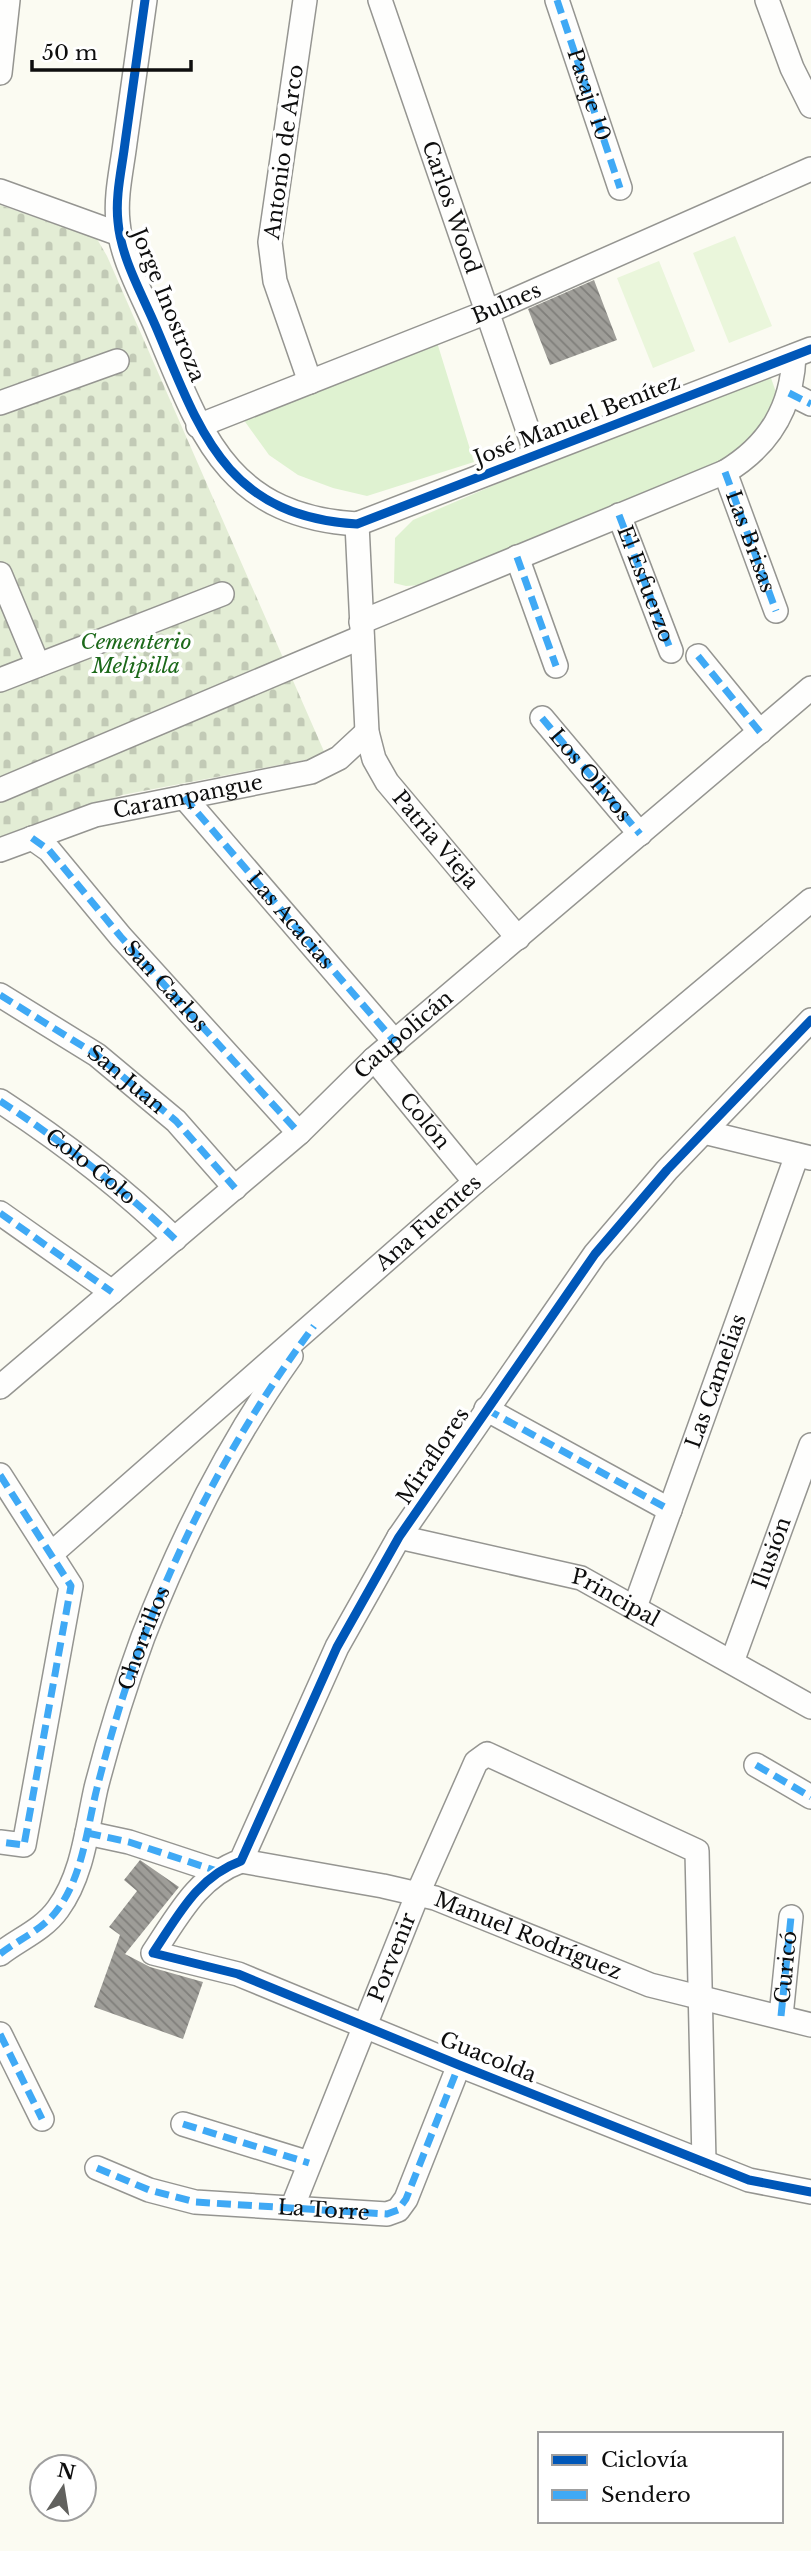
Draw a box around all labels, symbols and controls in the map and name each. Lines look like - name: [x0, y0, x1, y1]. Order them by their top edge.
- scale bar: [32, 28, 191, 72]
- text: 50 m: [42, 40, 98, 66]
- street label: Pasaje 10: [561, 45, 616, 144]
- street label: Antonio de Arco: [259, 63, 309, 242]
- street label: Carlos Wood: [416, 137, 486, 277]
- street label: Jorge Inostroza: [124, 222, 211, 386]
- street label: Bulnes: [468, 277, 545, 330]
- street label: José Manuel Benítez: [468, 369, 684, 472]
- street label: Las Brisas: [720, 487, 781, 596]
- street label: El Esfuerzo: [611, 522, 680, 646]
- park label: Cementerio Melipilla: [81, 629, 192, 679]
- street label: Los Olivos: [544, 723, 637, 827]
- street label: Carampangue: [111, 769, 265, 824]
- street label: Patria Vieja: [387, 785, 485, 895]
- street label: Las Acacias: [241, 867, 339, 974]
- street label: San Carlos: [117, 935, 214, 1037]
- street label: Caupolicán: [349, 985, 458, 1084]
- street label: San Juan: [83, 1039, 170, 1119]
- street label: Colón: [394, 1087, 456, 1154]
- street label: Colo Colo: [40, 1123, 141, 1210]
- street label: Ana Fuentes: [369, 1170, 487, 1277]
- street label: Las Camelias: [680, 1310, 752, 1452]
- street label: Miraflores: [391, 1403, 475, 1509]
- street label: Ilusión: [747, 1514, 797, 1592]
- street label: Principal: [569, 1563, 664, 1633]
- street label: Chorrillos: [113, 1582, 176, 1694]
- street label: Manuel Rodríguez: [431, 1886, 626, 1985]
- street label: Porvenir: [363, 1909, 422, 2006]
- street label: Curicó: [769, 1930, 803, 2005]
- street label: Guacolda: [436, 2026, 540, 2088]
- street label: La Torre: [277, 2194, 371, 2226]
- legend: [538, 2432, 783, 2523]
- text: Ciclovía: [601, 2447, 688, 2473]
- north arrow: [28, 2453, 98, 2523]
- text: N: [55, 2459, 78, 2485]
- text: Sendero: [601, 2482, 691, 2508]

